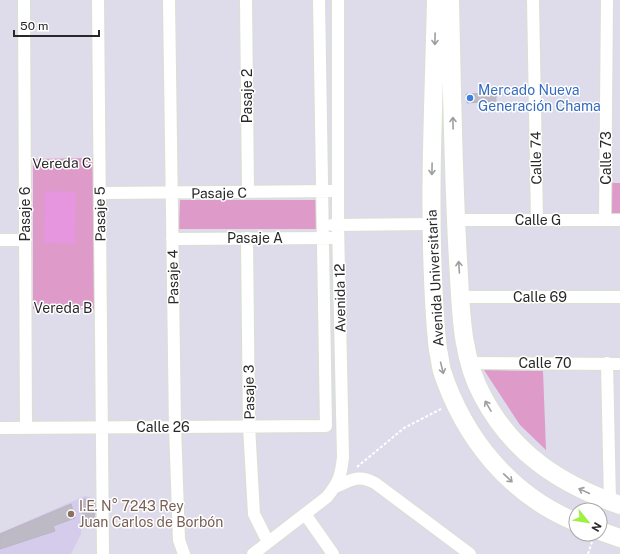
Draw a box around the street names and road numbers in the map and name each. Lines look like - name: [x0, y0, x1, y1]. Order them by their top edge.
- street label: Pasaje 2: [239, 69, 255, 123]
- street label: Calle 74: [528, 131, 544, 185]
- street label: Calle 73: [598, 131, 614, 185]
- street label: Vereda C: [32, 154, 92, 172]
- street label: Pasaje C: [191, 185, 247, 201]
- street label: Pasaje 6: [17, 186, 33, 241]
- street label: Pasaje 5: [92, 186, 108, 242]
- street label: Avenida Universitaria: [423, 209, 447, 347]
- street label: Calle G: [515, 212, 561, 228]
- street label: Pasaje A: [227, 230, 283, 246]
- street label: Pasaje 4: [165, 249, 181, 305]
- street label: Avenida 12: [331, 263, 349, 333]
- street label: Calle 69: [513, 289, 567, 305]
- street label: Vereda B: [34, 300, 92, 316]
- street label: Calle 70: [518, 355, 572, 371]
- street label: Pasaje 3: [241, 364, 257, 420]
- street label: Calle 26: [136, 419, 190, 435]

